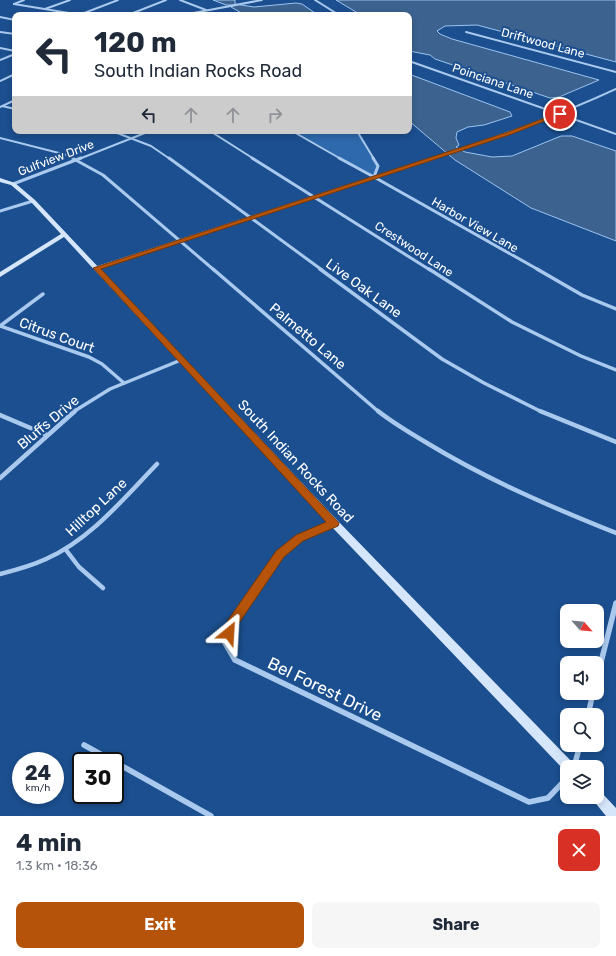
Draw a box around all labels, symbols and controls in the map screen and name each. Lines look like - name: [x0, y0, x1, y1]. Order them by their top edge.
- street label: Driftwood Lane: [500, 25, 586, 61]
- text: 120 m: [94, 26, 177, 59]
- icon: left: [28, 28, 80, 80]
- text: South Indian Rocks Road: [94, 60, 302, 82]
- street label: Poinciana Lane: [451, 61, 536, 102]
- pin: [543, 97, 577, 131]
- icon: arrive: [549, 103, 571, 125]
- icon: left: [138, 104, 160, 126]
- icon: ahead: [180, 104, 202, 126]
- icon: ahead: [222, 104, 244, 126]
- icon: right: [264, 104, 286, 126]
- street label: Gulfview Drive: [16, 137, 96, 179]
- street label: Harbor View Lane: [429, 195, 521, 256]
- street label: Crestwood Lane: [372, 218, 456, 280]
- street label: Live Oak Lane: [322, 255, 405, 322]
- street label: Palmetto Lane: [266, 299, 349, 373]
- street label: Citrus Court: [17, 314, 97, 357]
- street label: Bluffs Drive: [14, 392, 83, 453]
- street label: South Indian Rocks Road: [234, 396, 357, 526]
- street label: Hilltop Lane: [62, 475, 131, 540]
- north arrow: [560, 604, 604, 648]
- map controls: [560, 604, 604, 804]
- position arrow: [208, 612, 250, 654]
- street label: Bel Forest Drive: [264, 653, 386, 725]
- button: sound: [560, 656, 604, 700]
- button: search: [560, 708, 604, 752]
- speed limit sign: 30: [72, 752, 124, 804]
- button: layers: [560, 760, 604, 804]
- text: 24: [25, 761, 51, 785]
- text: km/h: [26, 782, 50, 794]
- text: 4 min: [16, 829, 82, 857]
- button: close: [558, 829, 600, 871]
- text: 1.3 km · 18:36: [16, 858, 98, 873]
- button: Exit: [16, 902, 304, 948]
- button: Share: [312, 902, 600, 948]

